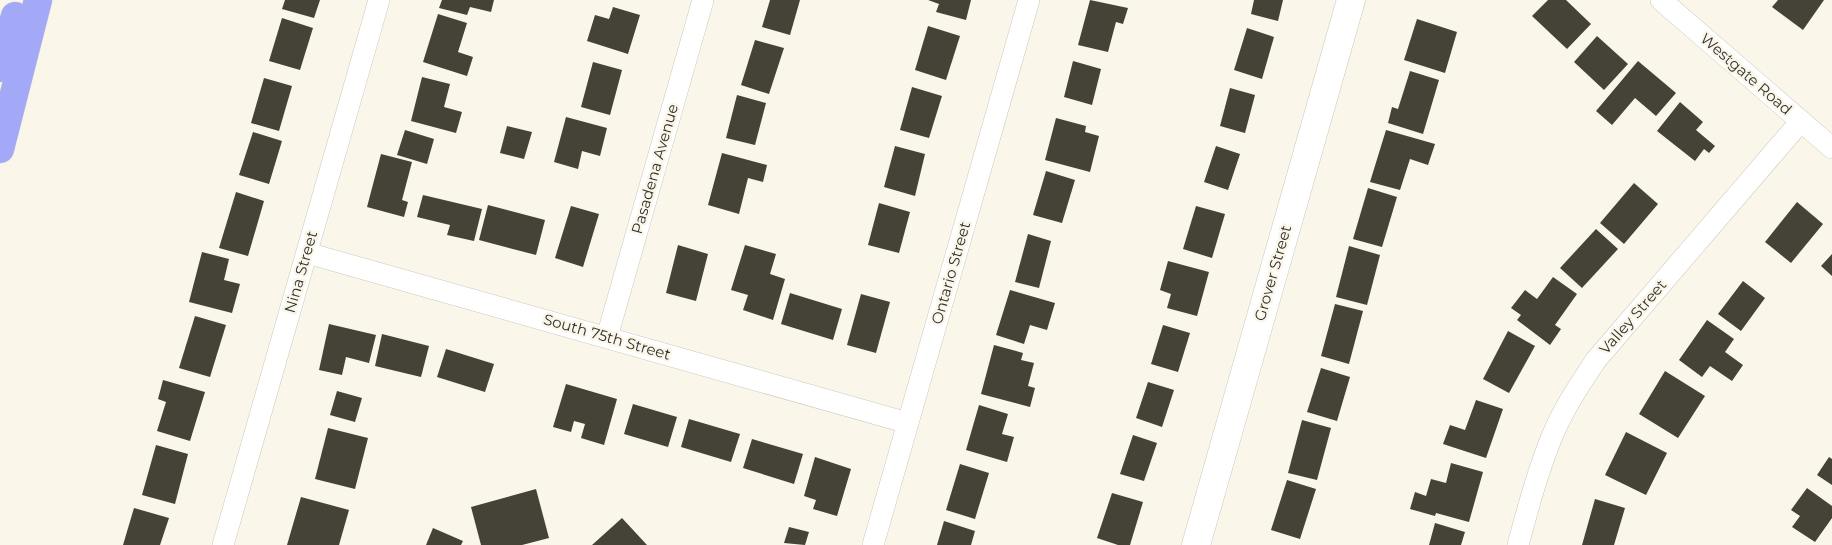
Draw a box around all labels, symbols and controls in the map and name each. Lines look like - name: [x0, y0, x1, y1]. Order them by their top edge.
- street label: Westgate Road: [1697, 29, 1796, 119]
- street label: Pasadena Avenue: [627, 102, 682, 236]
- street label: Ontario Street: [927, 219, 974, 326]
- street label: Grover Street: [1250, 223, 1295, 323]
- street label: Nina Street: [280, 229, 321, 315]
- street label: Valley Street: [1595, 275, 1670, 358]
- street label: South 75th Street: [541, 309, 673, 364]

